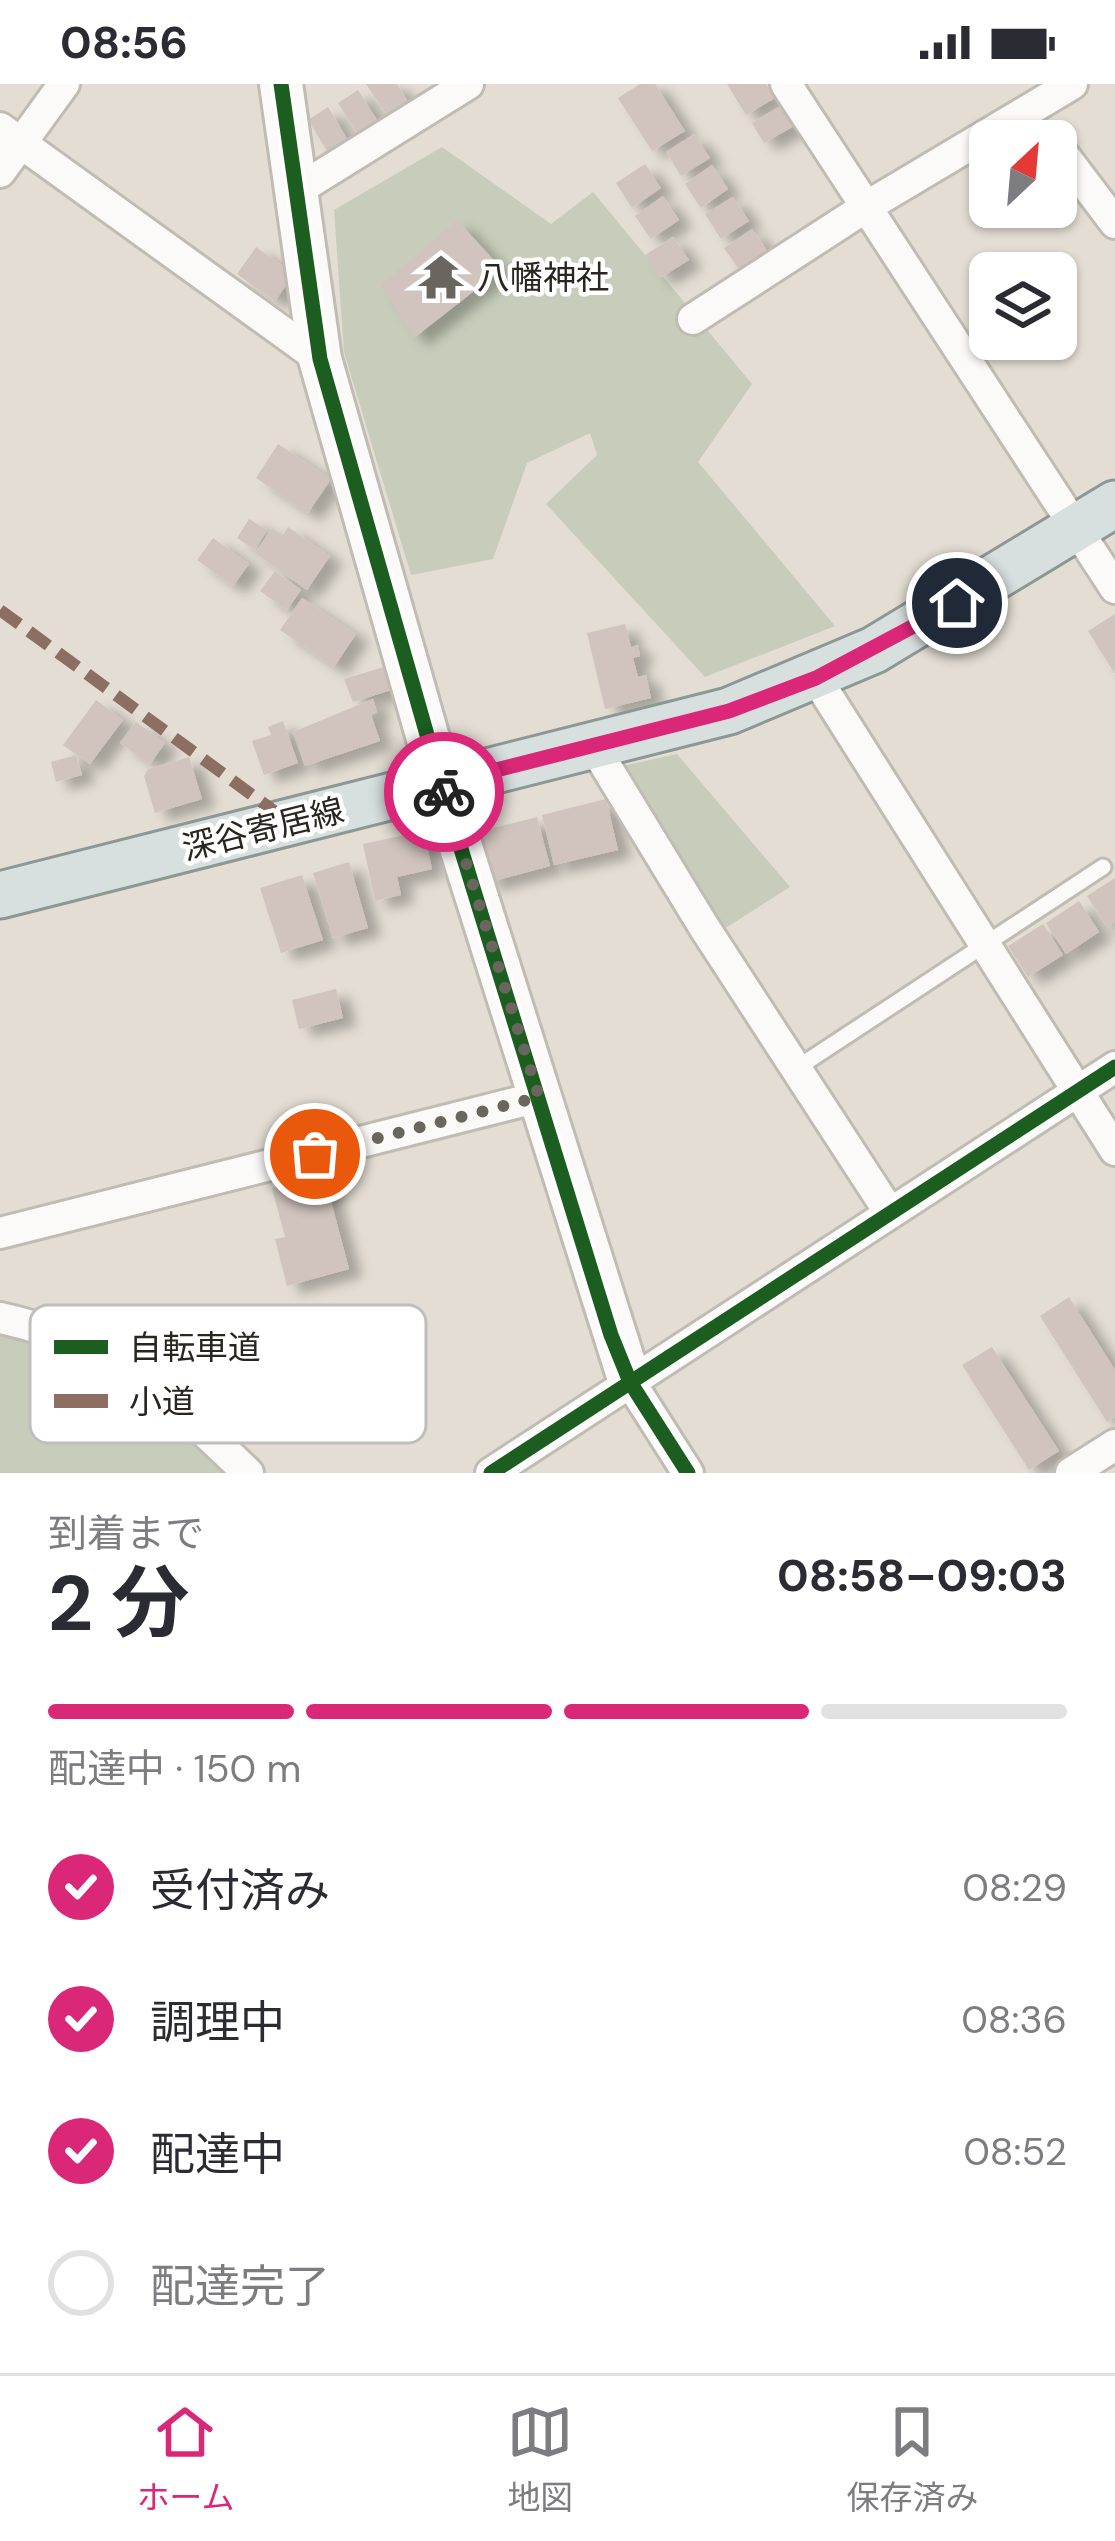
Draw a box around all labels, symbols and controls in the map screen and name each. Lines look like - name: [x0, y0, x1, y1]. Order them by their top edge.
- text: 08:56: [60, 13, 188, 72]
- north arrow: [969, 120, 1077, 228]
- map controls: [969, 120, 1077, 360]
- temple icon: 八幡神社: [416, 252, 466, 302]
- button: layers: [969, 252, 1077, 360]
- place label: 八幡神社: [477, 256, 609, 299]
- pin: [906, 552, 1008, 654]
- icon: home: [924, 570, 990, 636]
- courier: [384, 732, 504, 852]
- icon: bike: [411, 759, 477, 825]
- street label: 深谷寄居線: [178, 788, 348, 870]
- pin: [264, 1103, 366, 1205]
- icon: bag: [282, 1121, 348, 1187]
- legend: [30, 1305, 426, 1443]
- text: 自転車道: [129, 1326, 261, 1369]
- text: 小道: [129, 1380, 195, 1423]
- text: 到着まで: [48, 1508, 204, 1559]
- text: 08:58–09:03: [777, 1546, 1067, 1605]
- text: 2 分: [48, 1553, 189, 1654]
- text: 配達中 · 150 m: [48, 1743, 301, 1794]
- icon: check: [48, 1854, 114, 1920]
- text: 受付済み: [150, 1861, 330, 1920]
- text: 08:29: [962, 1862, 1067, 1913]
- icon: check: [48, 1986, 114, 2052]
- text: 調理中: [150, 1993, 285, 2052]
- text: 08:36: [961, 1994, 1067, 2045]
- icon: check: [48, 2118, 114, 2184]
- text: 配達中: [150, 2125, 285, 2184]
- text: 08:52: [963, 2126, 1067, 2177]
- text: 配達完了: [150, 2257, 330, 2316]
- tab: ホーム: [136, 2399, 235, 2519]
- tab: 地図: [507, 2399, 573, 2519]
- tab: 保存済み: [846, 2399, 978, 2519]

